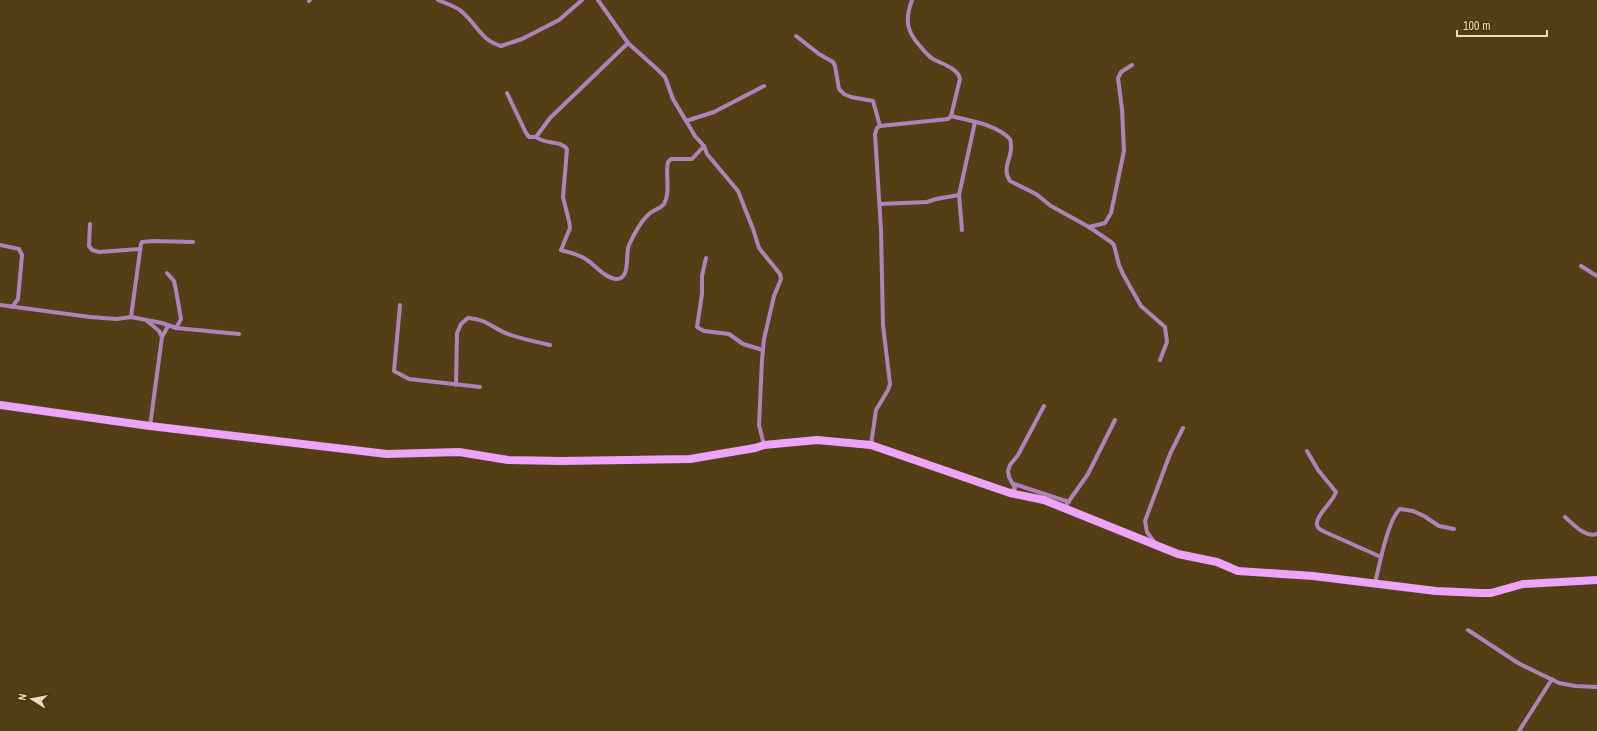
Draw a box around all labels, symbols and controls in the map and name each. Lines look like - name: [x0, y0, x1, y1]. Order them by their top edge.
- scale bar: [1457, 12, 1547, 38]
- text: 100 m: [1463, 18, 1490, 34]
- north arrow: [12, 679, 52, 719]
- text: N: [15, 693, 30, 702]

